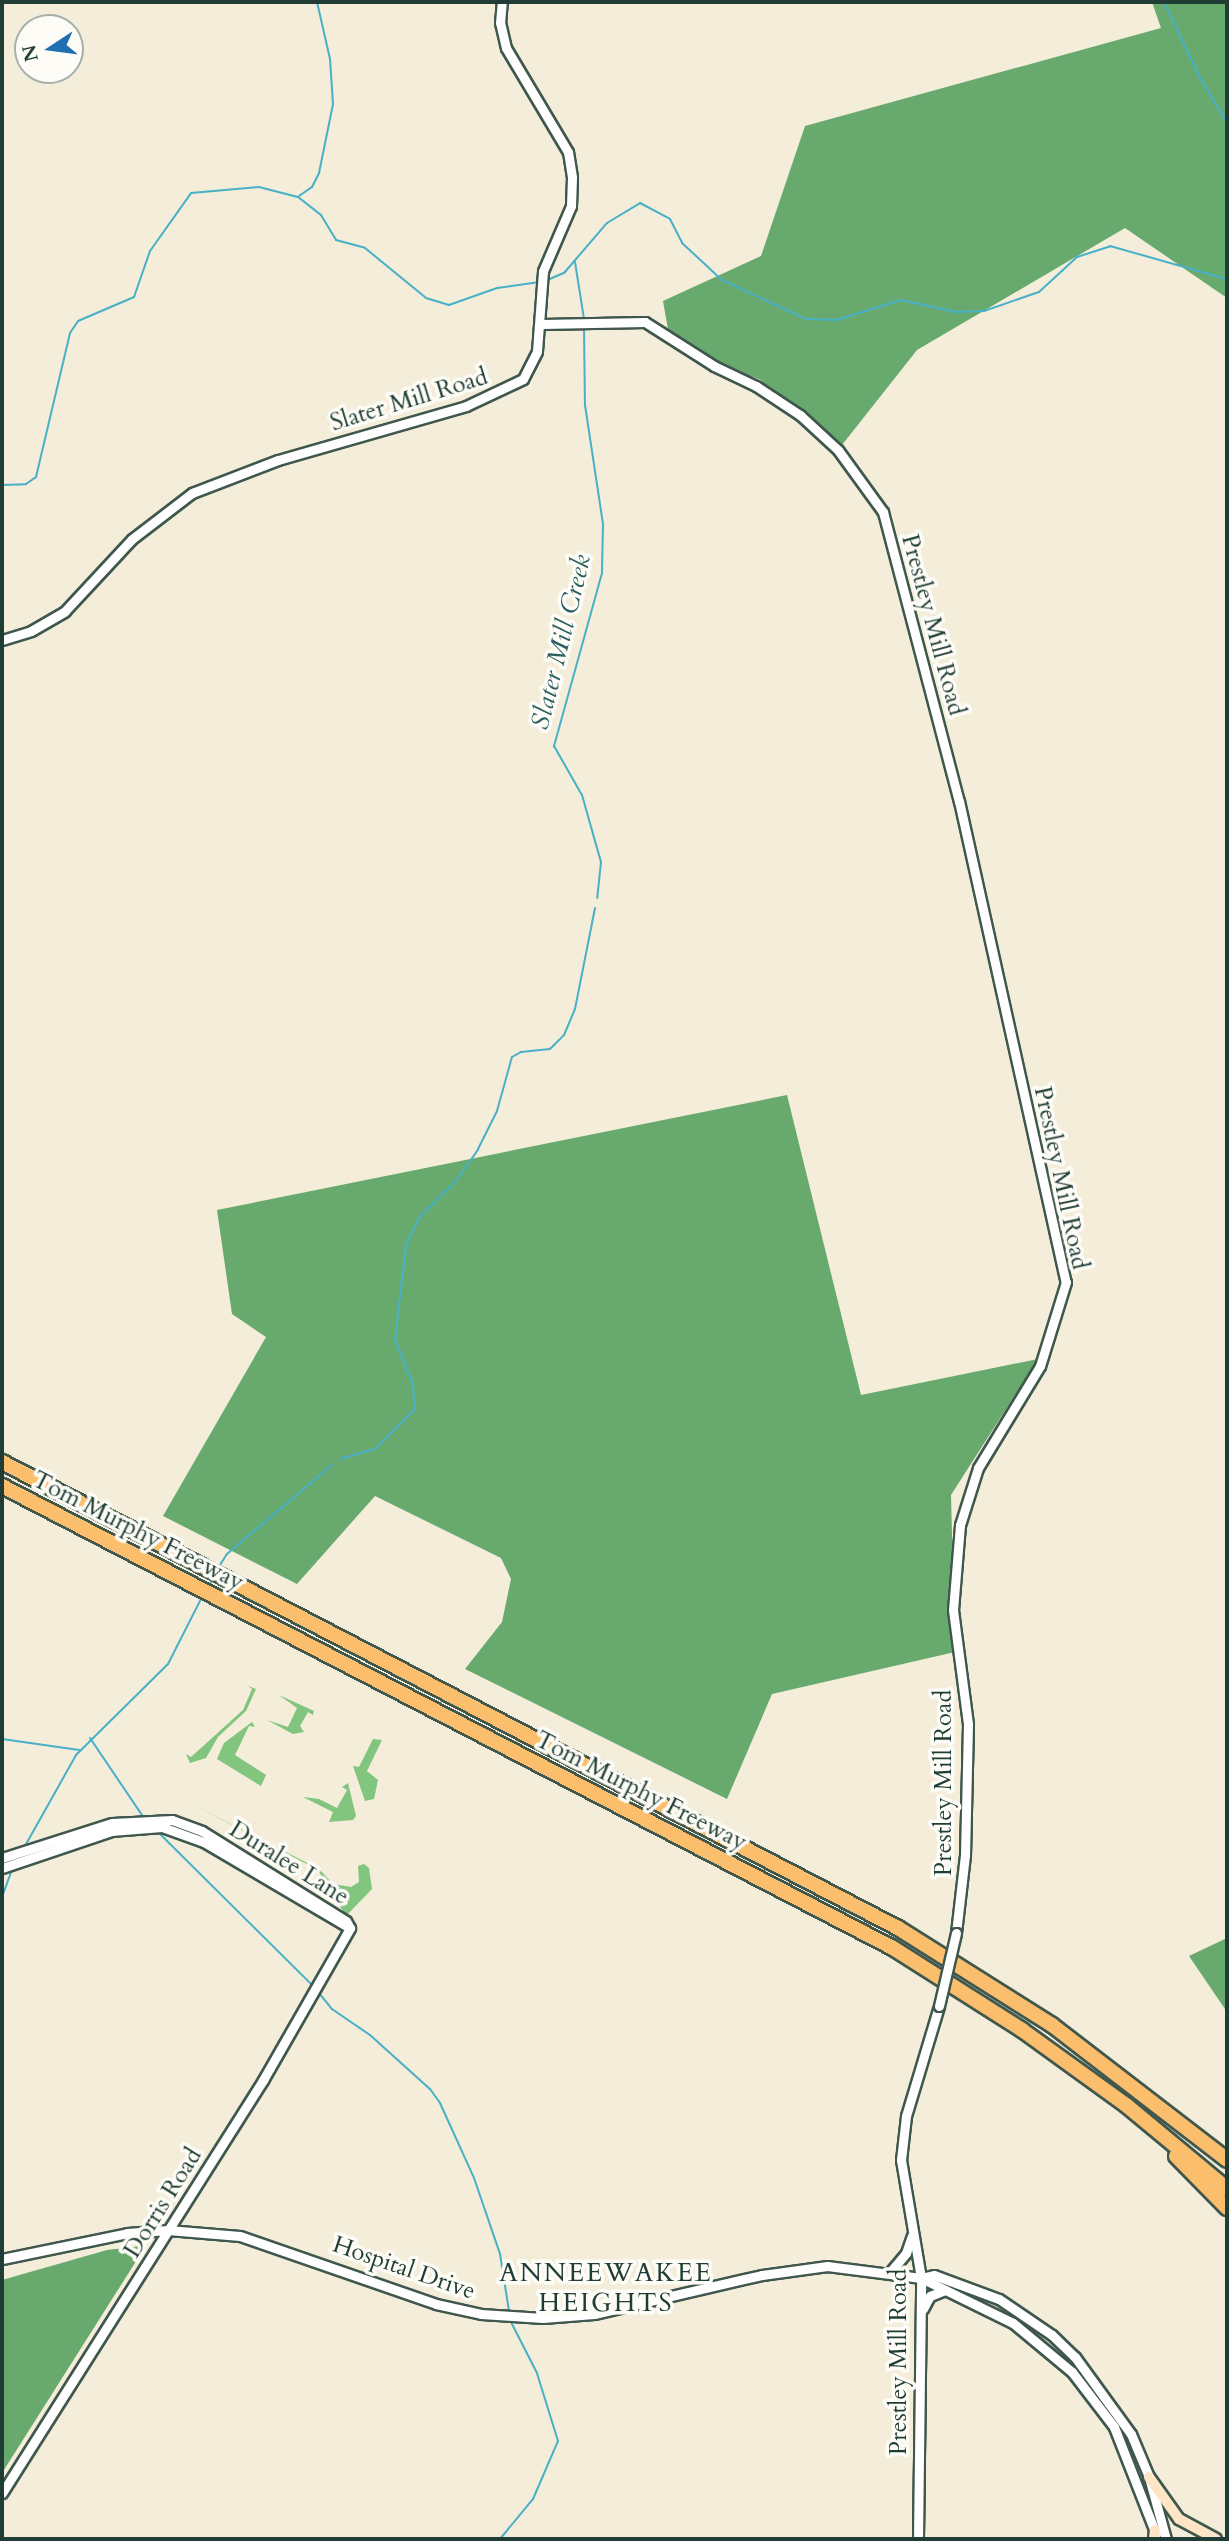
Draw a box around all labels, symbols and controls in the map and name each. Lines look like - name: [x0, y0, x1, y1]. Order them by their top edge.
- north arrow: [14, 14, 84, 84]
- text: N: [16, 42, 45, 64]
- street label: Slater Mill Road: [327, 362, 491, 438]
- street label: Prestley Mill Road: [895, 531, 971, 719]
- water label: Slater Mill Creek: [524, 551, 598, 733]
- street label: Prestley Mill Road: [1028, 1084, 1094, 1272]
- street label: Tom Murphy Freeway: [27, 1465, 249, 1597]
- street label: Prestley Mill Road: [930, 1690, 958, 1876]
- street label: Tom Murphy Freeway: [530, 1725, 752, 1857]
- street label: Duralee Lane: [224, 1815, 354, 1911]
- street label: Dorris Road: [118, 2143, 208, 2263]
- street label: Hospital Drive: [329, 2230, 479, 2306]
- district label: ANNEEWAKEE HEIGHTS: [500, 2257, 712, 2318]
- street label: Prestley Mill Road: [885, 2269, 913, 2455]

